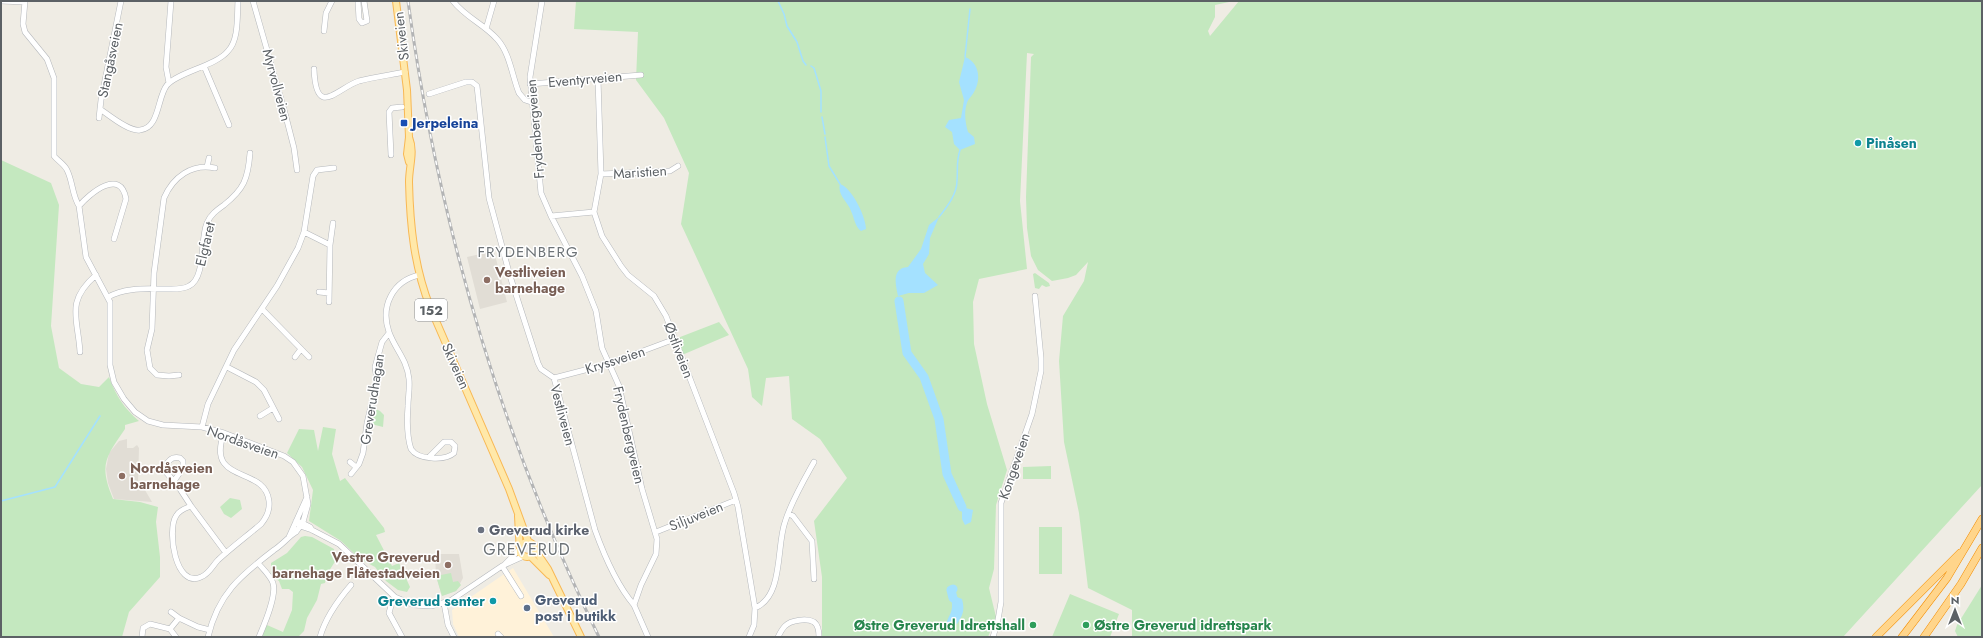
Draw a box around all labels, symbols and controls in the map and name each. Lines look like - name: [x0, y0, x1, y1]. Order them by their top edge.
- street label: Skiveien: [388, 11, 414, 61]
- street label: Stangåsveien: [92, 20, 128, 100]
- street label: Myrvollveien: [258, 47, 296, 123]
- street label: Eventyrveien: [547, 66, 623, 92]
- street label: Frydenbergveien: [521, 78, 549, 180]
- place label: Jerpeleina: [409, 113, 478, 133]
- marker: Jerpeleina: [399, 118, 409, 128]
- place label: Pinåsen: [1866, 133, 1917, 153]
- marker: Pinåsen: [1853, 138, 1863, 148]
- street label: Maristien: [613, 160, 667, 184]
- street label: Elgfaret: [190, 219, 220, 268]
- district label: FRYDENBERG: [477, 241, 579, 263]
- place label: Vestliveien barnehage: [494, 262, 566, 298]
- marker: Vestliveien barnehage: [482, 275, 492, 285]
- road number: 152: [415, 299, 447, 321]
- street label: Østliveien: [659, 319, 699, 381]
- street label: Skiveien: [437, 340, 475, 392]
- street label: Kryssveien: [582, 341, 648, 379]
- street label: Greverudhagan: [355, 352, 389, 446]
- street label: Vestliveien: [545, 382, 581, 448]
- street label: Frydenbergveien: [608, 384, 650, 486]
- street label: Nordåsveien: [204, 420, 282, 464]
- street label: Kongeveien: [993, 430, 1035, 502]
- place label: Nordåsveien barnehage: [130, 458, 213, 494]
- marker: Nordåsveien barnehage: [117, 471, 127, 481]
- street label: Siljuveien: [666, 496, 726, 536]
- place label: Greverud kirke: [489, 520, 589, 540]
- marker: Greverud kirke: [476, 525, 486, 535]
- district label: GREVERUD: [483, 538, 571, 561]
- place label: Vestre Greverud barnehage Flåtestadveien: [272, 547, 440, 583]
- marker: Vestre Greverud barnehage Flåtestadveien: [443, 560, 453, 570]
- place label: Greverud post i butikk: [535, 590, 616, 626]
- north arrow: [1935, 590, 1975, 630]
- place label: Greverud senter: [378, 591, 485, 611]
- text: N: [1951, 592, 1959, 608]
- marker: Greverud senter: [488, 596, 498, 606]
- marker: Greverud post i butikk: [522, 603, 532, 613]
- place label: Østre Greverud Idrettshall: [854, 615, 1025, 635]
- place label: Østre Greverud idrettspark: [1094, 615, 1272, 635]
- marker: Østre Greverud Idrettshall: [1028, 620, 1038, 630]
- marker: Østre Greverud idrettspark: [1081, 620, 1091, 630]

